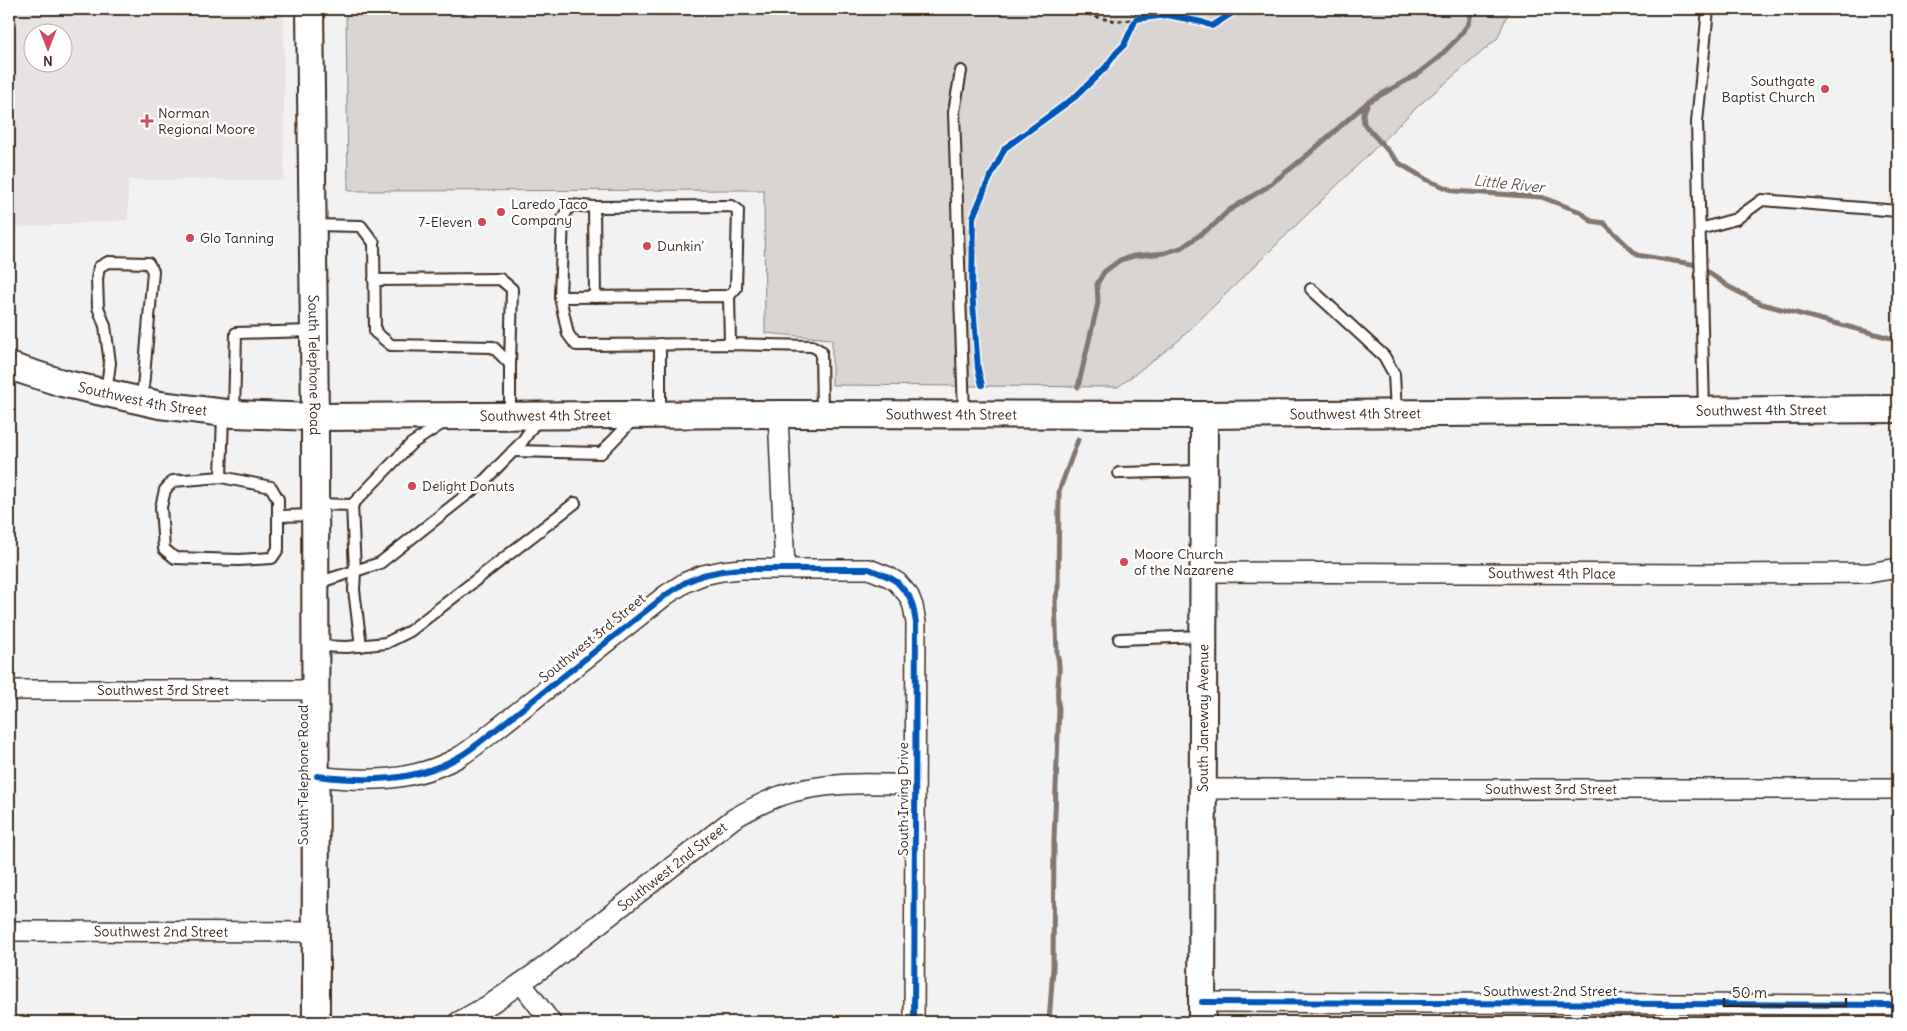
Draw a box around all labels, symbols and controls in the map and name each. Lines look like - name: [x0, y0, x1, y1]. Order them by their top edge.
- north arrow: [22, 22, 72, 72]
- text: N: [43, 52, 53, 70]
- place label: Southgate Baptist Church: [1721, 72, 1815, 106]
- marker: Southgate Baptist Church: [1819, 83, 1831, 95]
- place label: Norman Regional Moore: [158, 104, 255, 138]
- marker: Norman Regional Moore: [140, 114, 154, 128]
- water label: Little River: [1473, 170, 1547, 197]
- place label: Laredo Taco Company: [511, 195, 588, 229]
- marker: Laredo Taco Company: [495, 206, 507, 218]
- place label: 7-Eleven: [418, 213, 472, 231]
- marker: 7-Eleven: [476, 216, 488, 228]
- place label: Glo Tanning: [200, 229, 274, 247]
- marker: Glo Tanning: [184, 232, 196, 244]
- place label: Dunkin': [657, 237, 704, 255]
- marker: Dunkin': [641, 240, 653, 252]
- street label: South Telephone Road: [305, 295, 324, 435]
- street label: Southwest 4th Street: [76, 378, 209, 420]
- street label: Southwest 4th Street: [1696, 401, 1827, 420]
- street label: Southwest 4th Street: [1290, 404, 1421, 423]
- street label: Southwest 4th Street: [886, 405, 1017, 424]
- street label: Southwest 4th Street: [480, 406, 611, 425]
- place label: Delight Donuts: [422, 477, 515, 495]
- marker: Delight Donuts: [406, 480, 418, 492]
- place label: Moore Church of the Nazarene: [1134, 545, 1234, 579]
- marker: Moore Church of the Nazarene: [1118, 556, 1130, 568]
- street label: Southwest 4th Place: [1488, 564, 1616, 583]
- street label: Southwest 3rd Street: [535, 589, 649, 687]
- street label: South Janeway Avenue: [1194, 644, 1212, 792]
- street label: Southwest 3rd Street: [97, 681, 229, 699]
- street label: South Telephone Road: [294, 705, 312, 845]
- street label: South Irving Drive: [894, 742, 912, 856]
- street label: Southwest 3rd Street: [1485, 780, 1617, 798]
- street label: Southwest 2nd Street: [614, 818, 731, 915]
- street label: Southwest 2nd Street: [94, 922, 228, 941]
- scale bar: [1724, 976, 1847, 1008]
- street label: Southwest 2nd Street: [1483, 982, 1617, 1000]
- text: 50 m: [1732, 983, 1767, 1002]

